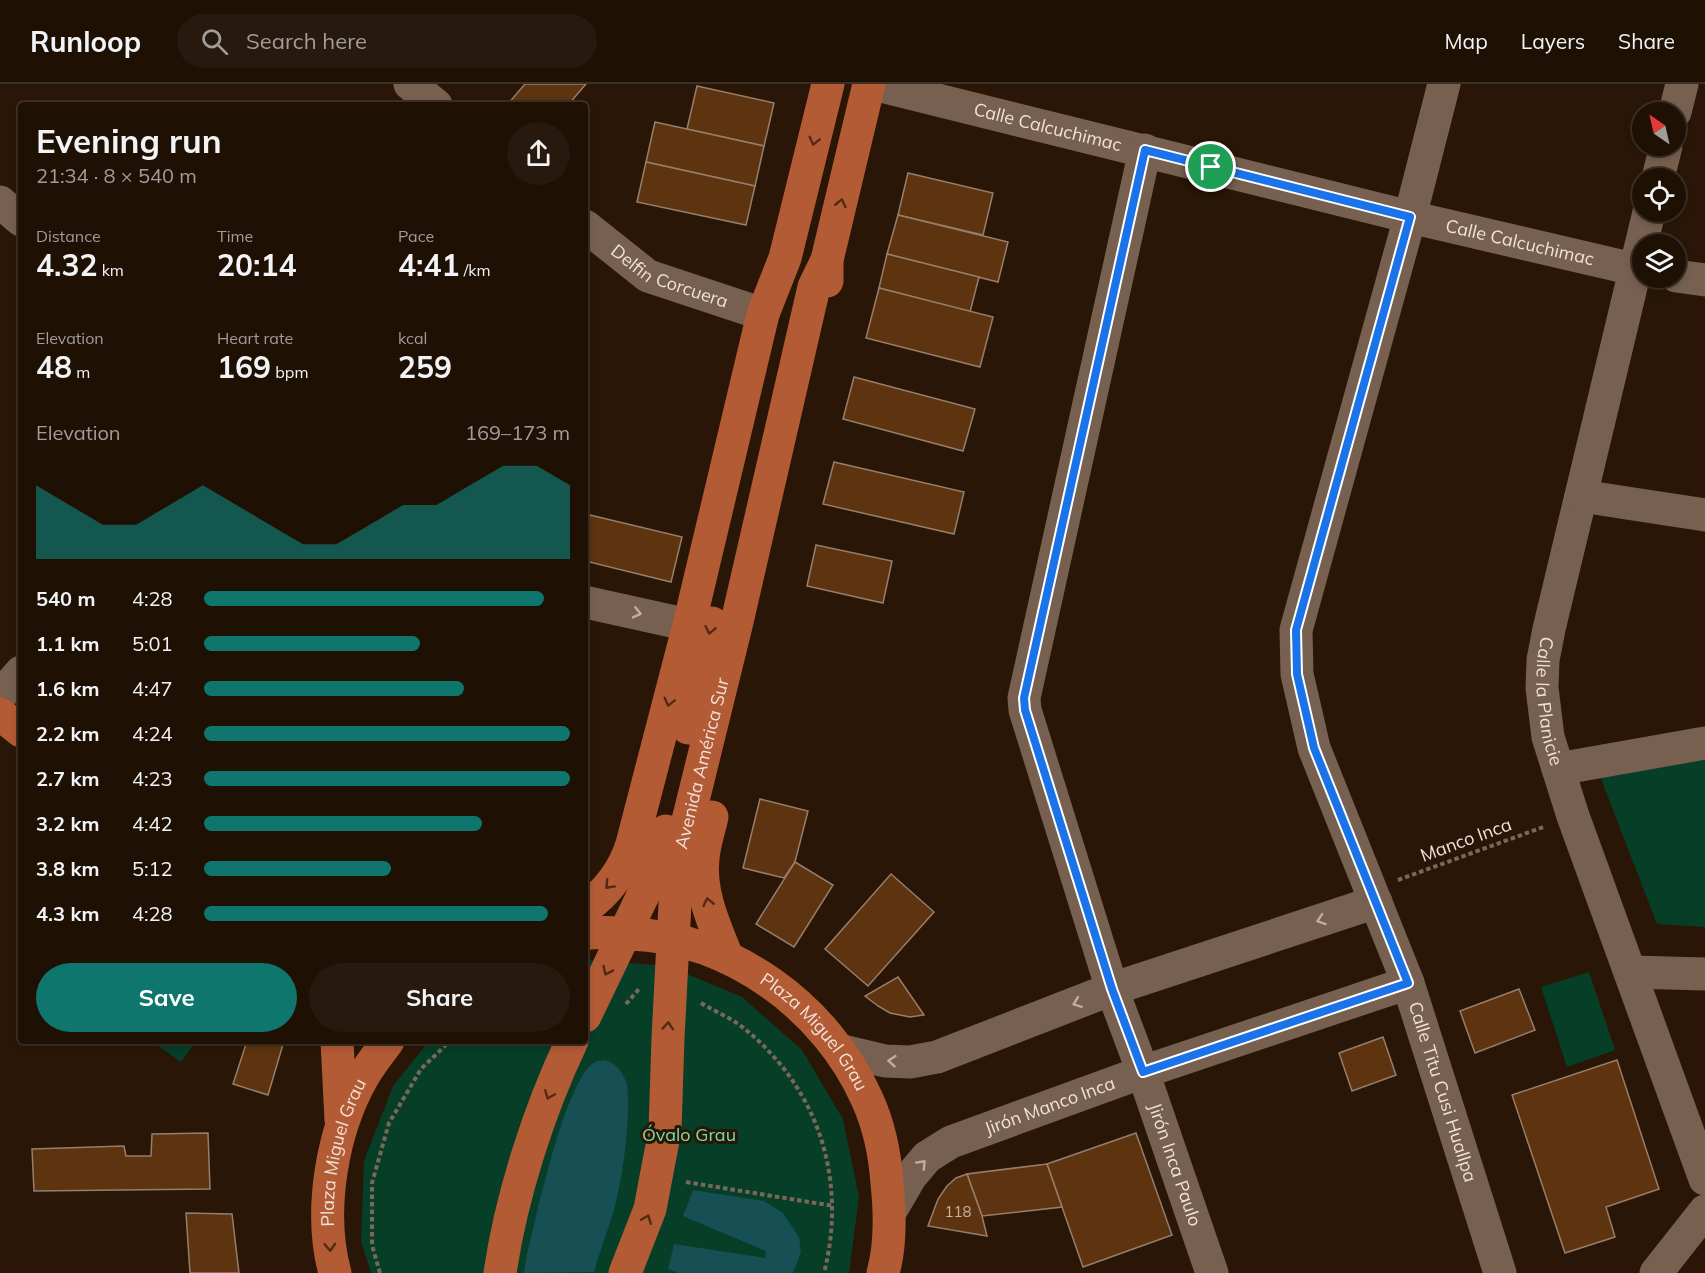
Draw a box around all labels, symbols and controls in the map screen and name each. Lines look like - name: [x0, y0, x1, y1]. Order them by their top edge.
- search box: [177, 14, 597, 68]
- text: Runloop: [30, 24, 141, 59]
- icon: search: [198, 25, 231, 58]
- text: Search here: [246, 27, 367, 55]
- text: Map: [1445, 28, 1488, 54]
- text: Layers: [1521, 28, 1585, 54]
- text: Share: [1618, 28, 1675, 54]
- street label: Calle Calcuchimac: [971, 97, 1124, 156]
- north arrow: [1632, 102, 1686, 156]
- map controls: [1632, 102, 1686, 288]
- text: Evening run: [36, 120, 222, 161]
- button: share: [507, 122, 570, 185]
- one-way arrow: [809, 136, 822, 146]
- pin: [1185, 141, 1236, 192]
- icon: arrive: [1194, 150, 1227, 183]
- text: 21:34 · 8 × 540 m: [36, 163, 197, 188]
- button: locate: [1632, 168, 1686, 222]
- one-way arrow: [834, 199, 847, 209]
- street label: Calle Calcuchimac: [1443, 214, 1597, 270]
- text: Distance: [36, 226, 101, 246]
- text: Time: [217, 226, 253, 246]
- text: Pace: [398, 226, 434, 246]
- button: layers: [1632, 234, 1686, 288]
- street label: Delfin Corcuera: [606, 239, 731, 313]
- text: 4.32: [36, 246, 97, 284]
- text: 20:14: [217, 246, 296, 284]
- text: 4:41: [398, 246, 459, 284]
- text: km: [97, 260, 124, 280]
- text: /km: [459, 260, 490, 280]
- text: Elevation: [36, 328, 104, 348]
- text: Heart rate: [217, 328, 293, 348]
- text: kcal: [398, 328, 427, 348]
- text: 48: [36, 348, 72, 386]
- text: 169: [217, 348, 271, 386]
- text: 259: [398, 348, 452, 386]
- text: m: [72, 362, 90, 382]
- text: bpm: [271, 362, 308, 382]
- text: Elevation: [36, 420, 121, 445]
- text: 169–173 m: [465, 420, 570, 445]
- text: 540 m: [36, 586, 95, 611]
- text: 4:28: [132, 586, 173, 611]
- one-way arrow: [632, 606, 642, 619]
- one-way arrow: [704, 625, 717, 635]
- text: 1.1 km: [36, 631, 99, 656]
- text: 5:01: [132, 631, 173, 656]
- street label: Calle la Planicie: [1531, 635, 1568, 768]
- street label: Avenida América Sur: [669, 675, 734, 851]
- text: 1.6 km: [36, 676, 99, 701]
- text: 4:47: [132, 676, 173, 701]
- one-way arrow: [664, 696, 676, 707]
- text: 2.2 km: [36, 721, 99, 746]
- text: 4:24: [132, 721, 173, 746]
- text: 2.7 km: [36, 766, 99, 791]
- text: 4:23: [132, 766, 173, 791]
- text: 3.2 km: [36, 811, 99, 836]
- text: 4:42: [132, 811, 173, 836]
- street label: Manco Inca: [1417, 812, 1515, 867]
- text: 3.8 km: [36, 856, 99, 881]
- text: 5:12: [132, 856, 173, 881]
- one-way arrow: [605, 879, 616, 889]
- one-way arrow: [702, 897, 715, 907]
- text: 4.3 km: [36, 901, 99, 926]
- text: 4:28: [132, 901, 173, 926]
- one-way arrow: [1316, 913, 1327, 926]
- button: Save: [36, 963, 297, 1032]
- button: Share: [309, 963, 570, 1032]
- one-way arrow: [602, 965, 614, 976]
- street label: Plaza Miguel Grau: [756, 967, 873, 1094]
- one-way arrow: [1072, 996, 1083, 1008]
- street label: Calle Titu Cusi Huallpa: [1404, 999, 1482, 1185]
- one-way arrow: [662, 1021, 675, 1030]
- one-way arrow: [888, 1055, 897, 1068]
- street label: Jirón Manco Inca: [981, 1071, 1118, 1140]
- street label: Plaza Miguel Grau: [316, 1074, 371, 1227]
- one-way arrow: [544, 1088, 556, 1099]
- street label: Jirón Inca Paulo: [1143, 1100, 1207, 1229]
- park label: Óvalo Grau: [642, 1123, 736, 1146]
- one-way arrow: [915, 1160, 926, 1170]
- house number: 118: [944, 1202, 972, 1221]
- one-way arrow: [640, 1214, 652, 1225]
- one-way arrow: [323, 1242, 336, 1251]

